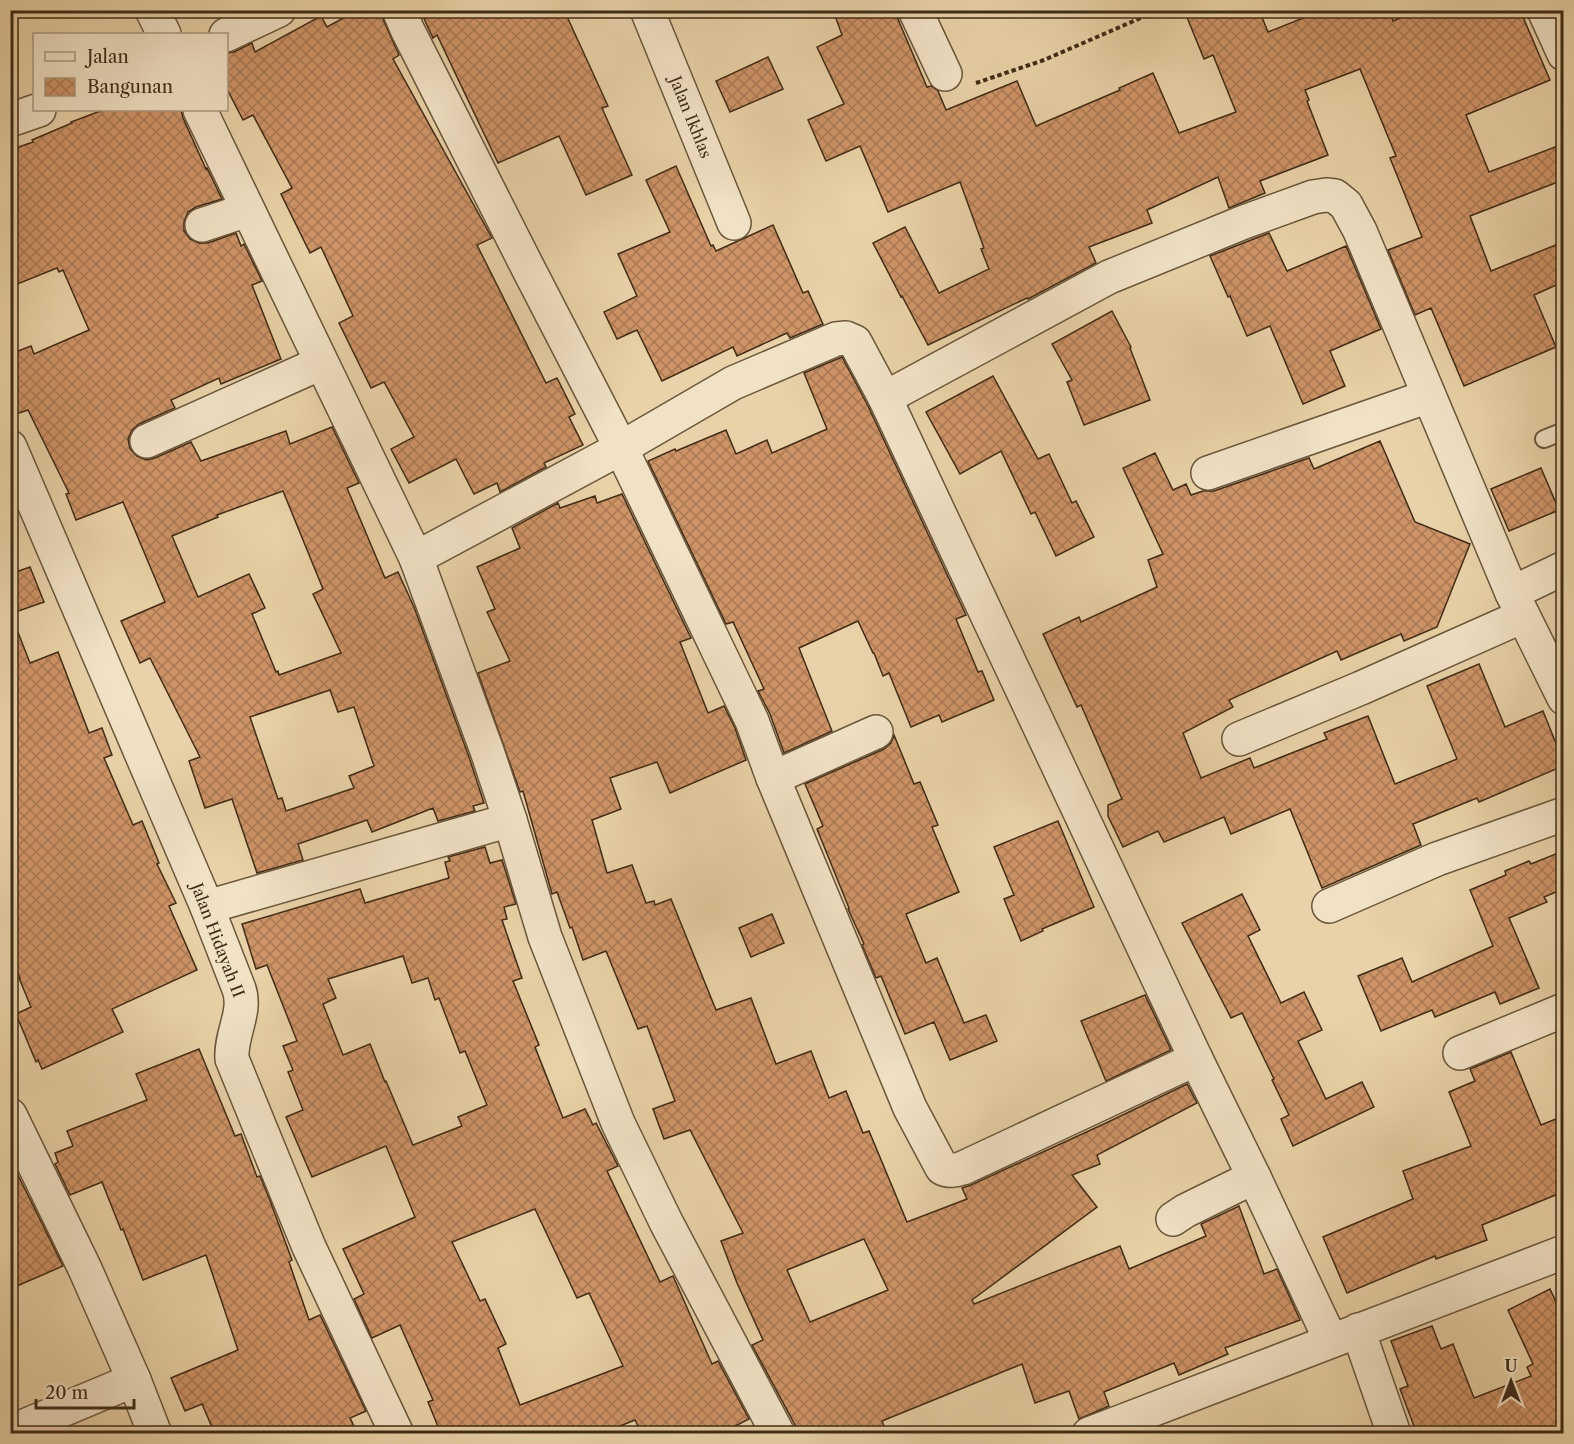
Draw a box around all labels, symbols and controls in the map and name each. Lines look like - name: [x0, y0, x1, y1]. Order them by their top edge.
- legend: [33, 33, 228, 111]
- text: Jalan: [84, 46, 129, 68]
- street label: Jalan Ikhlas: [664, 70, 717, 161]
- text: Bangunan: [87, 76, 173, 98]
- street label: Jalan Hidayah II: [186, 877, 249, 1000]
- north arrow: [1481, 1351, 1541, 1411]
- text: U: [1505, 1356, 1518, 1376]
- scale bar: [36, 1372, 134, 1410]
- text: 20 m: [45, 1382, 89, 1404]

